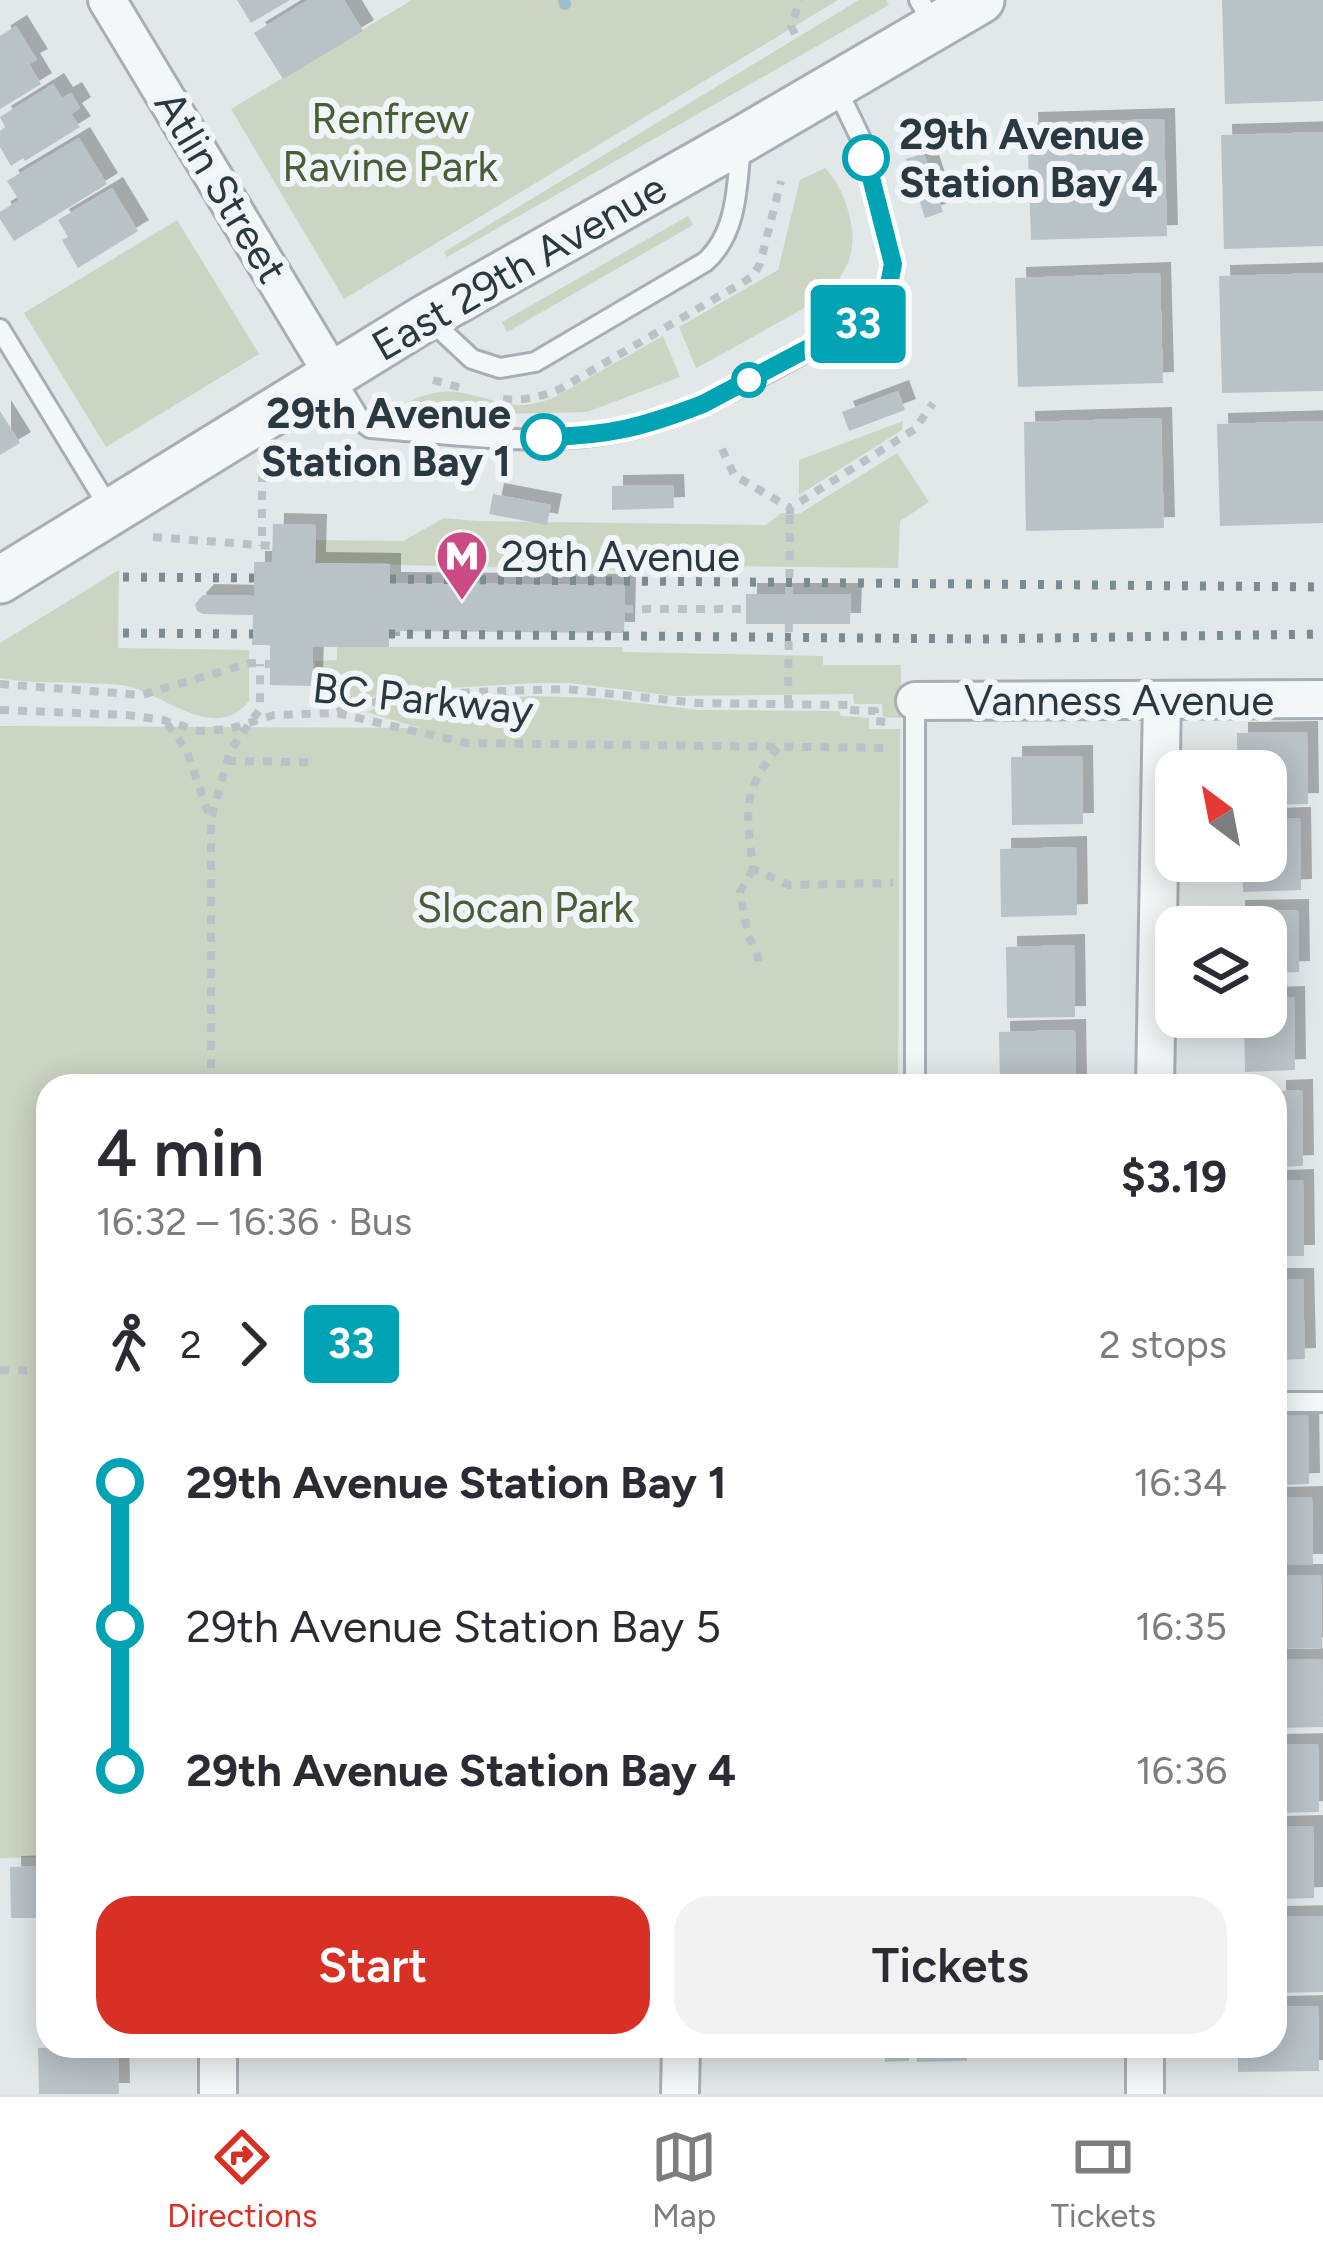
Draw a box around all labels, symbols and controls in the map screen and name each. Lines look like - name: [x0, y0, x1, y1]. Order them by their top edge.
- street label: Atlin Street: [144, 82, 298, 292]
- park label: Renfrew Ravine Park: [282, 93, 498, 192]
- place label: 29th Avenue Station Bay 4: [899, 109, 1158, 208]
- marker: 29th Avenue Station Bay 4: [844, 136, 888, 180]
- street label: East 29th Avenue: [363, 162, 675, 372]
- line badge: 33: [804, 285, 912, 363]
- text: 33: [835, 298, 881, 349]
- unlabelled marker: [733, 364, 765, 396]
- place label: 29th Avenue Station Bay 1: [261, 388, 511, 487]
- marker: 29th Avenue Station Bay 1: [522, 415, 566, 459]
- metro station icon: 29th Avenue: [434, 528, 490, 602]
- place label: 29th Avenue: [501, 531, 740, 582]
- street label: BC Parkway: [310, 662, 536, 736]
- street label: Vanness Avenue: [964, 675, 1274, 726]
- north arrow: [1155, 750, 1287, 882]
- map controls: [1155, 750, 1287, 1038]
- park label: Slocan Park: [416, 882, 634, 933]
- button: layers: [1155, 906, 1287, 1038]
- text: 4 min: [96, 1113, 264, 1193]
- text: $3.19: [1121, 1149, 1227, 1203]
- text: 16:32 – 16:36 · Bus: [96, 1198, 412, 1245]
- icon: walk: [96, 1311, 162, 1377]
- icon: forward: [220, 1311, 286, 1377]
- text: 33: [328, 1318, 375, 1369]
- text: 2: [180, 1321, 202, 1368]
- text: 2 stops: [1099, 1321, 1227, 1368]
- text: 29th Avenue Station Bay 1: [186, 1455, 727, 1509]
- text: 16:34: [1134, 1459, 1227, 1506]
- text: 29th Avenue Station Bay 5: [186, 1599, 721, 1653]
- text: 16:35: [1135, 1603, 1227, 1650]
- text: 29th Avenue Station Bay 4: [186, 1743, 736, 1797]
- text: 16:36: [1136, 1747, 1227, 1794]
- button: Start: [96, 1896, 650, 2034]
- button: Tickets: [674, 1896, 1227, 2034]
- tab: Directions: [167, 2124, 317, 2235]
- tab: Map: [651, 2124, 717, 2235]
- tab: Tickets: [1051, 2124, 1156, 2235]

